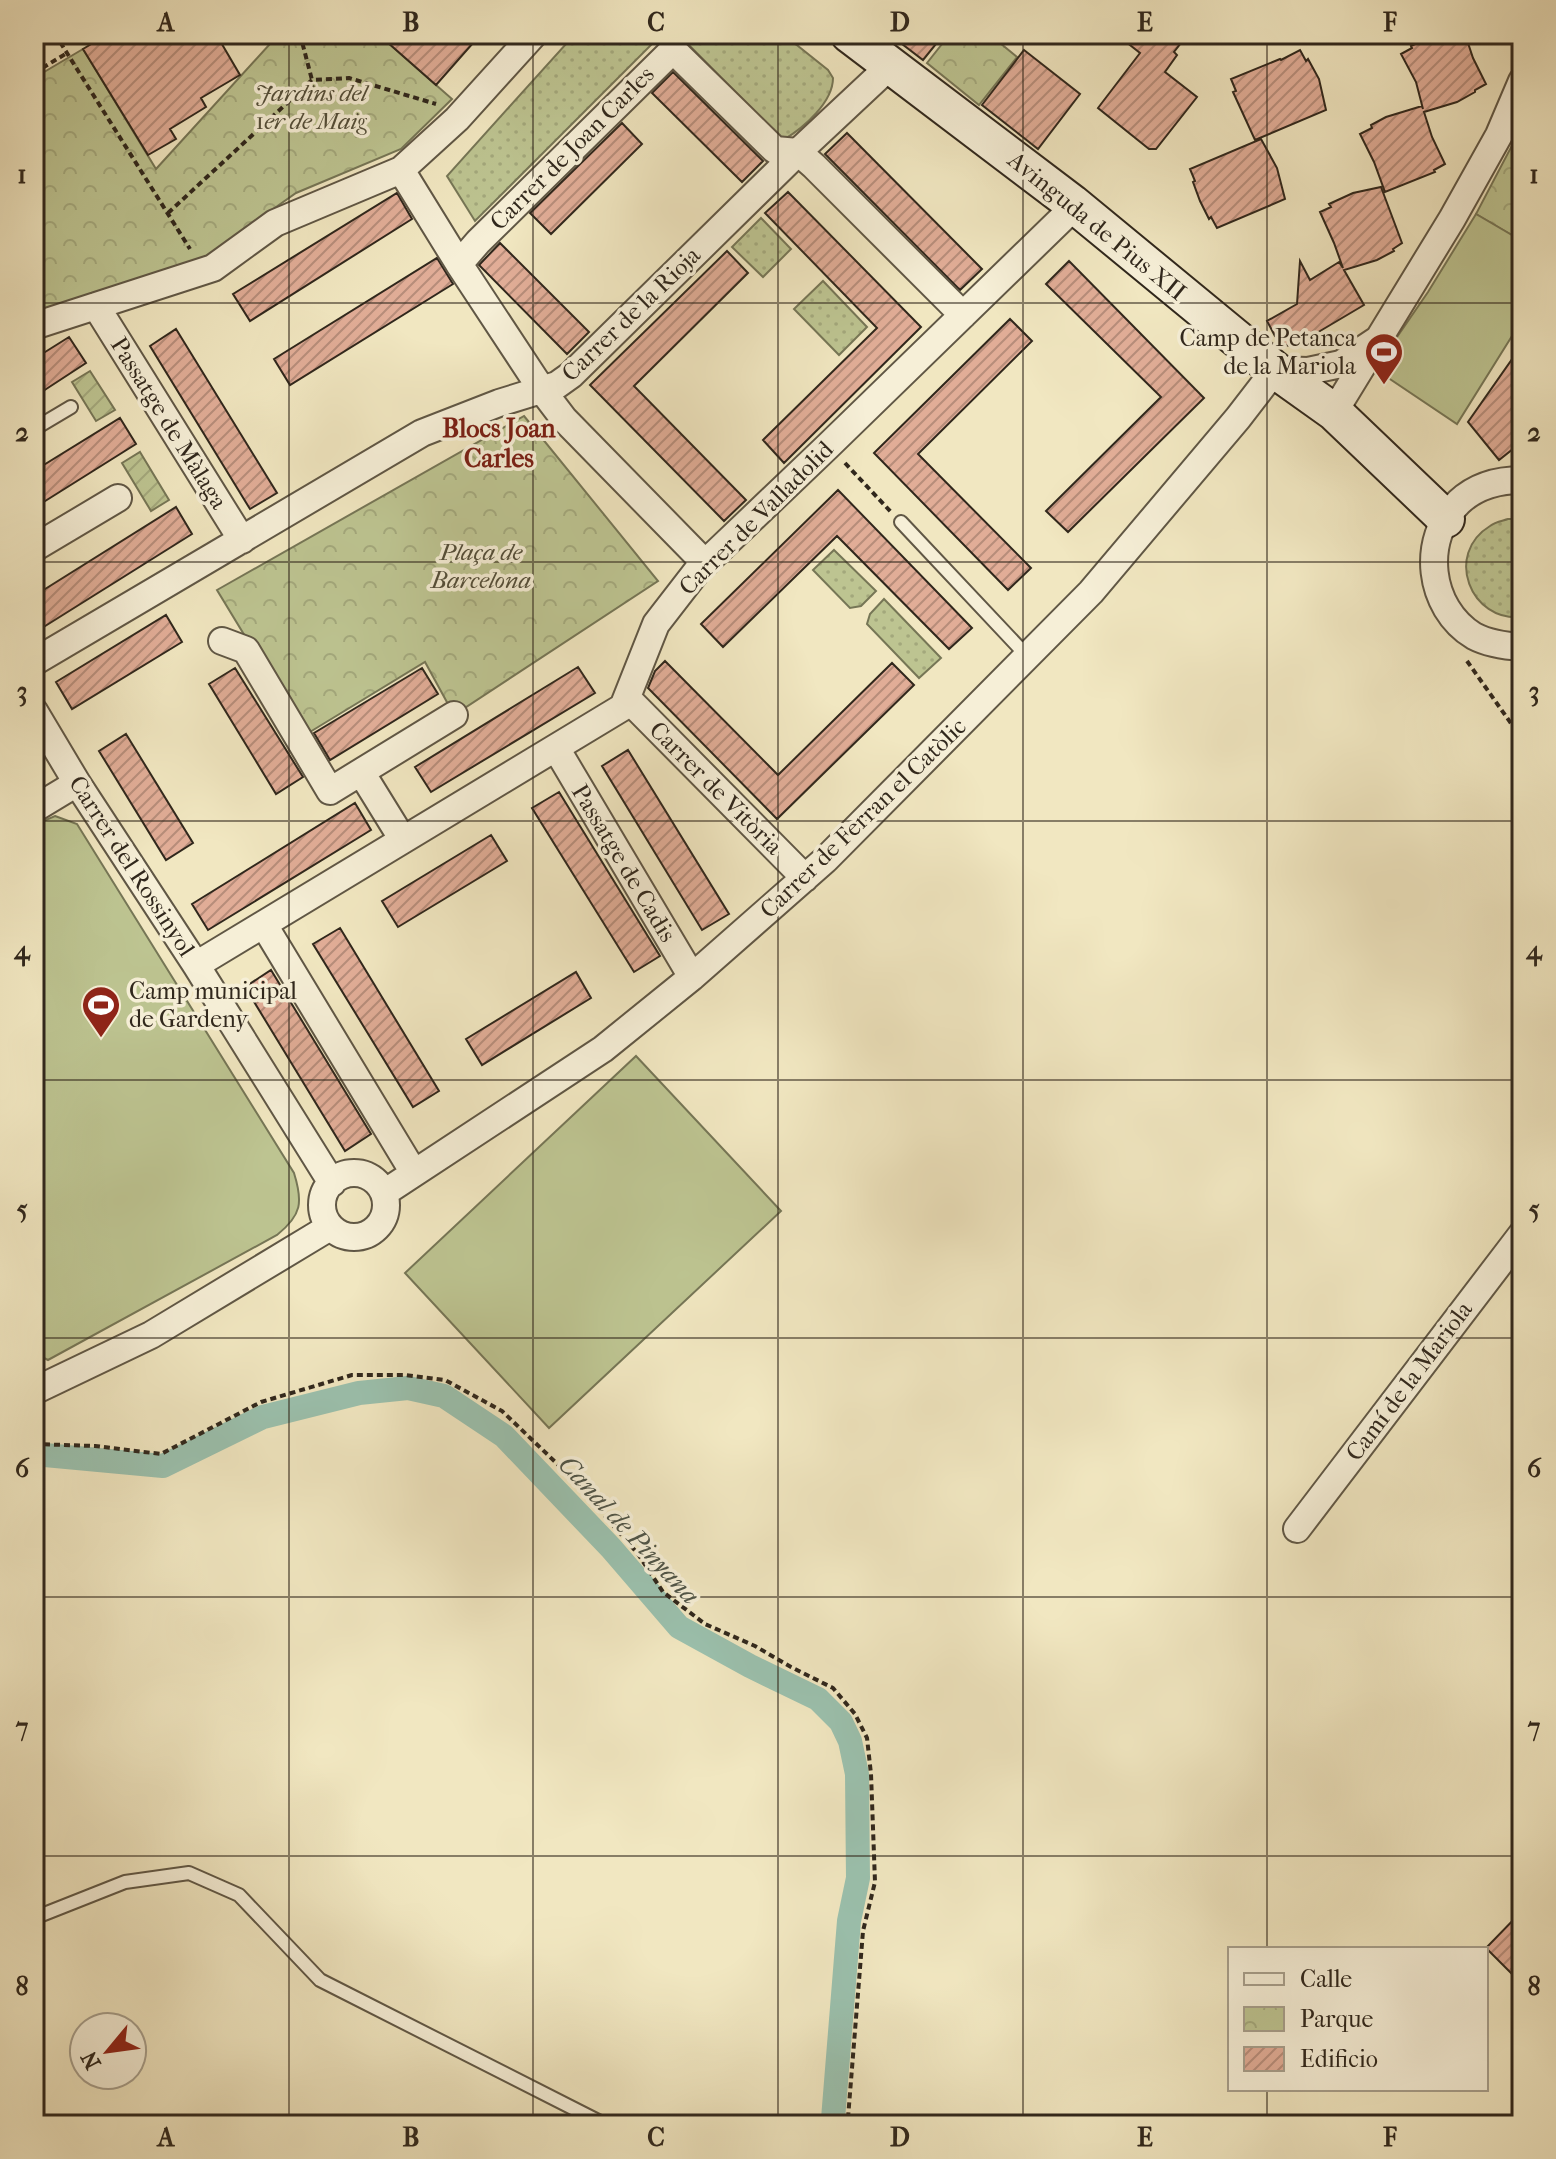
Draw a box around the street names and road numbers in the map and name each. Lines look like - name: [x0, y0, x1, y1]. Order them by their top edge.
- street label: Carrer de Joan Carles: [484, 60, 660, 236]
- street label: Avinguda de Pius XII: [1002, 145, 1192, 306]
- street label: Carrer de la Rioja: [556, 240, 707, 387]
- street label: Passatge de Màlaga: [105, 332, 234, 515]
- street label: Carrer de Valladolid: [673, 435, 839, 601]
- street label: Carrer de Ferran el Catòlic: [754, 712, 972, 924]
- street label: Carrer de Vitòria: [644, 716, 789, 861]
- street label: Carrer del Rossinyol: [63, 771, 201, 962]
- street label: Passatge de Cadis: [566, 779, 682, 947]
- street label: Camí de la Mariola: [1340, 1295, 1479, 1466]

